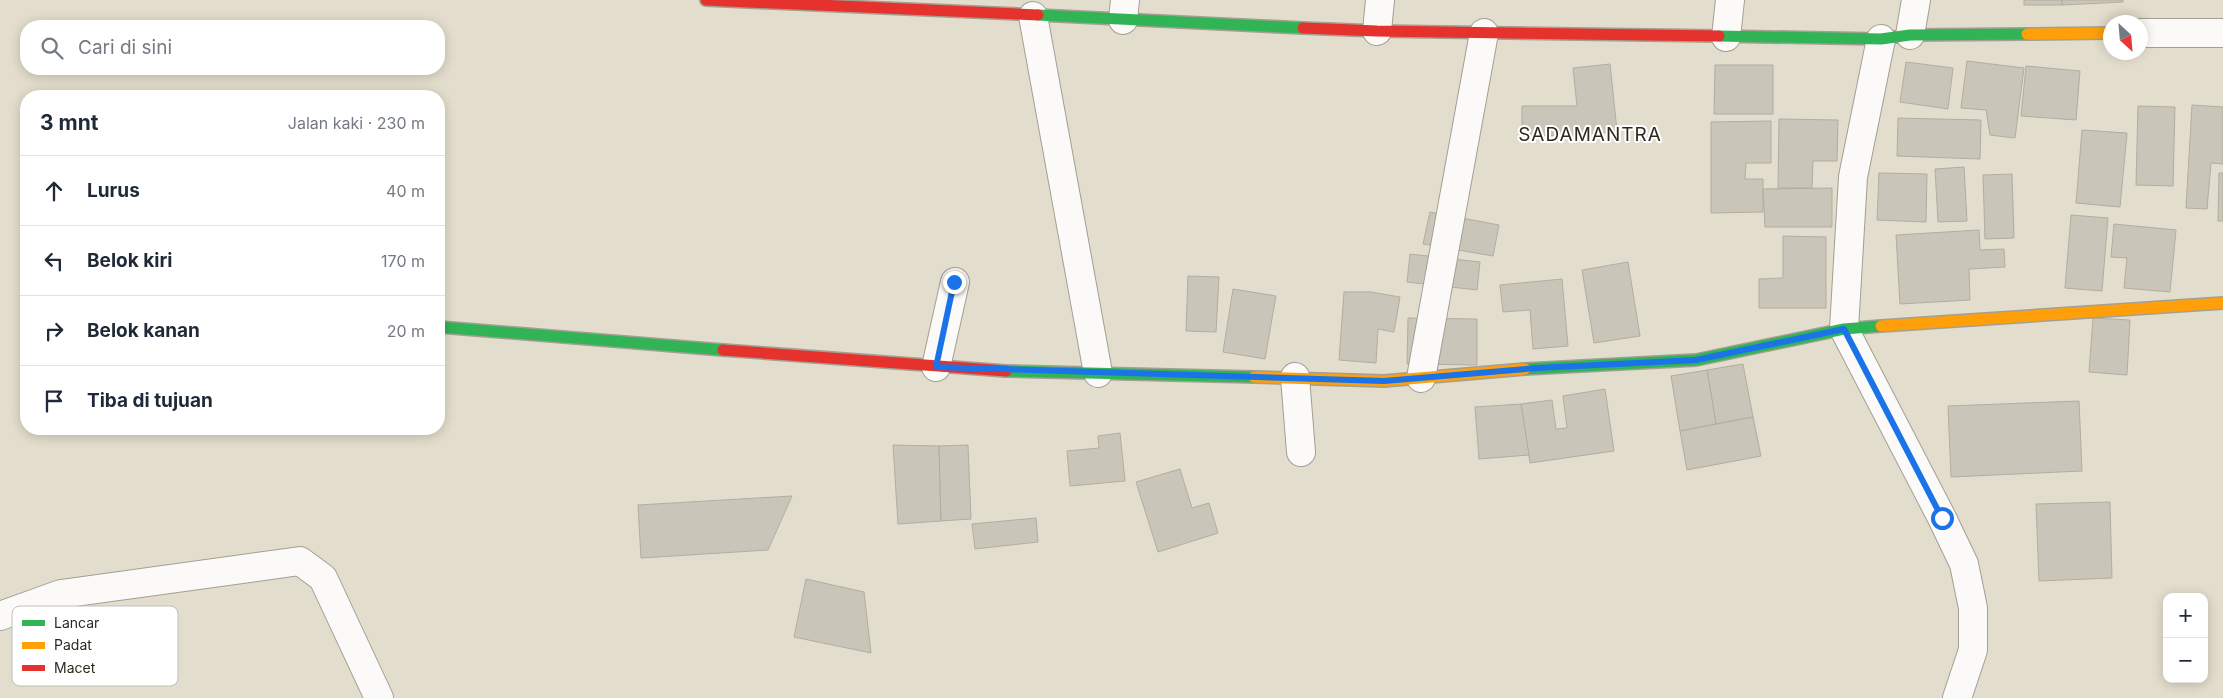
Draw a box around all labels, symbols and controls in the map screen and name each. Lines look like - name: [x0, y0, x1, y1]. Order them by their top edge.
- north arrow: [2103, 15, 2148, 60]
- search box: [20, 20, 445, 75]
- icon: search: [38, 34, 66, 62]
- text: Cari di sini: [78, 36, 172, 59]
- text: 3 mnt: [40, 110, 98, 135]
- text: Jalan kaki · 230 m: [288, 113, 425, 133]
- district label: SADAMANTRA: [1518, 123, 1662, 146]
- icon: ahead: [40, 177, 68, 205]
- text: Lurus: [87, 179, 140, 202]
- text: 40 m: [386, 181, 425, 201]
- icon: left: [40, 247, 68, 275]
- text: Belok kiri: [87, 249, 172, 272]
- text: 170 m: [381, 251, 425, 271]
- route end: [943, 271, 966, 294]
- icon: right: [40, 317, 68, 345]
- text: Belok kanan: [87, 319, 200, 342]
- text: 20 m: [387, 321, 425, 341]
- icon: arrive: [40, 387, 68, 415]
- text: Tiba di tujuan: [87, 389, 213, 412]
- route start: [1931, 507, 1954, 530]
- map controls: [2163, 593, 2208, 683]
- button: +: [2163, 593, 2208, 638]
- legend: [12, 606, 178, 686]
- text: Lancar: [54, 614, 99, 631]
- text: Padat: [54, 636, 92, 653]
- button: −: [2163, 638, 2208, 683]
- text: Macet: [54, 659, 96, 676]

